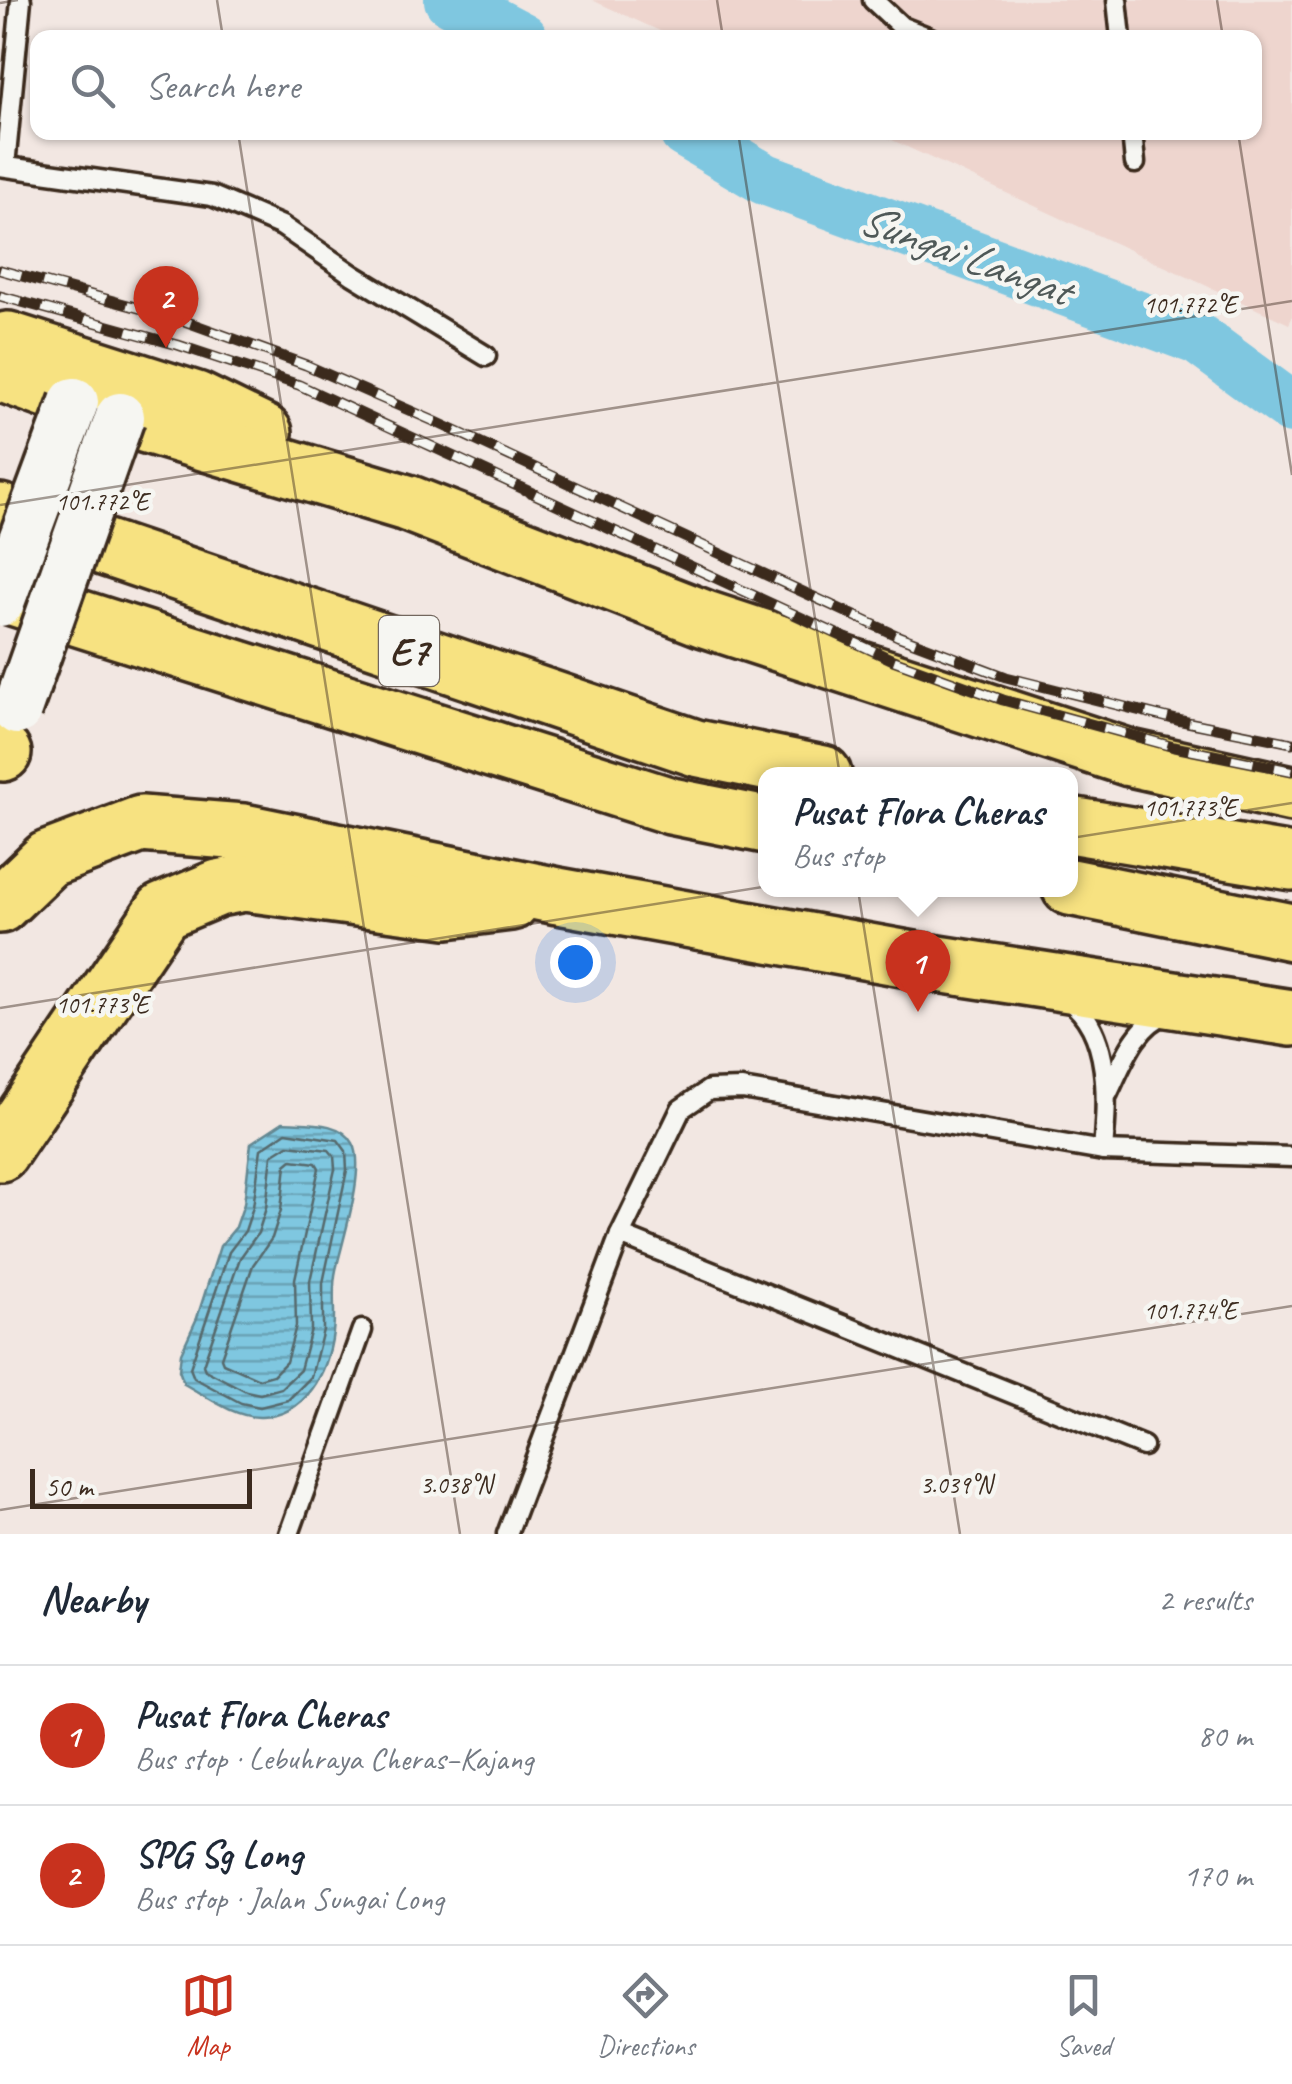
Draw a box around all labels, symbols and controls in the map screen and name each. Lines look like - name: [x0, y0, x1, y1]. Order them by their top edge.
- search box: [30, 30, 1262, 140]
- icon: search: [65, 58, 120, 113]
- text: Search here: [145, 62, 300, 109]
- water label: Sungai Langat: [852, 190, 1085, 321]
- pin: 2: [134, 266, 198, 348]
- text: 101.772°E: [1144, 289, 1239, 321]
- text: 101.772°E: [56, 486, 151, 518]
- road number: E7: [379, 616, 439, 686]
- popup: [758, 767, 1078, 897]
- text: Pusat Flora Cheras: [792, 788, 1044, 835]
- text: 101.773°E: [1144, 792, 1239, 824]
- text: Bus stop: [792, 835, 884, 876]
- pin: 1: [886, 930, 950, 1012]
- your location: [550, 937, 601, 988]
- text: 101.773°E: [56, 989, 151, 1021]
- text: 101.774°E: [1144, 1295, 1239, 1327]
- scale bar: [30, 1464, 252, 1508]
- text: 50 m: [45, 1469, 93, 1504]
- text: 3.038°N: [420, 1469, 496, 1501]
- text: 3.039°N: [920, 1469, 996, 1501]
- text: Nearby: [40, 1573, 146, 1626]
- text: 2 results: [1158, 1579, 1252, 1620]
- text: Pusat Flora Cheras: [135, 1691, 386, 1738]
- text: 1: [65, 1715, 80, 1756]
- text: 80 m: [1198, 1715, 1252, 1756]
- text: Bus stop · Lebuhraya Cheras–Kajang: [135, 1738, 533, 1779]
- text: SPG Sg Long: [135, 1831, 303, 1878]
- text: 2: [65, 1855, 80, 1896]
- text: 170 m: [1183, 1855, 1252, 1896]
- text: Bus stop · Jalan Sungai Long: [135, 1878, 444, 1919]
- tab: Map: [181, 1968, 236, 2063]
- tab: Directions: [597, 1968, 695, 2063]
- tab: Saved: [1056, 1968, 1111, 2063]

